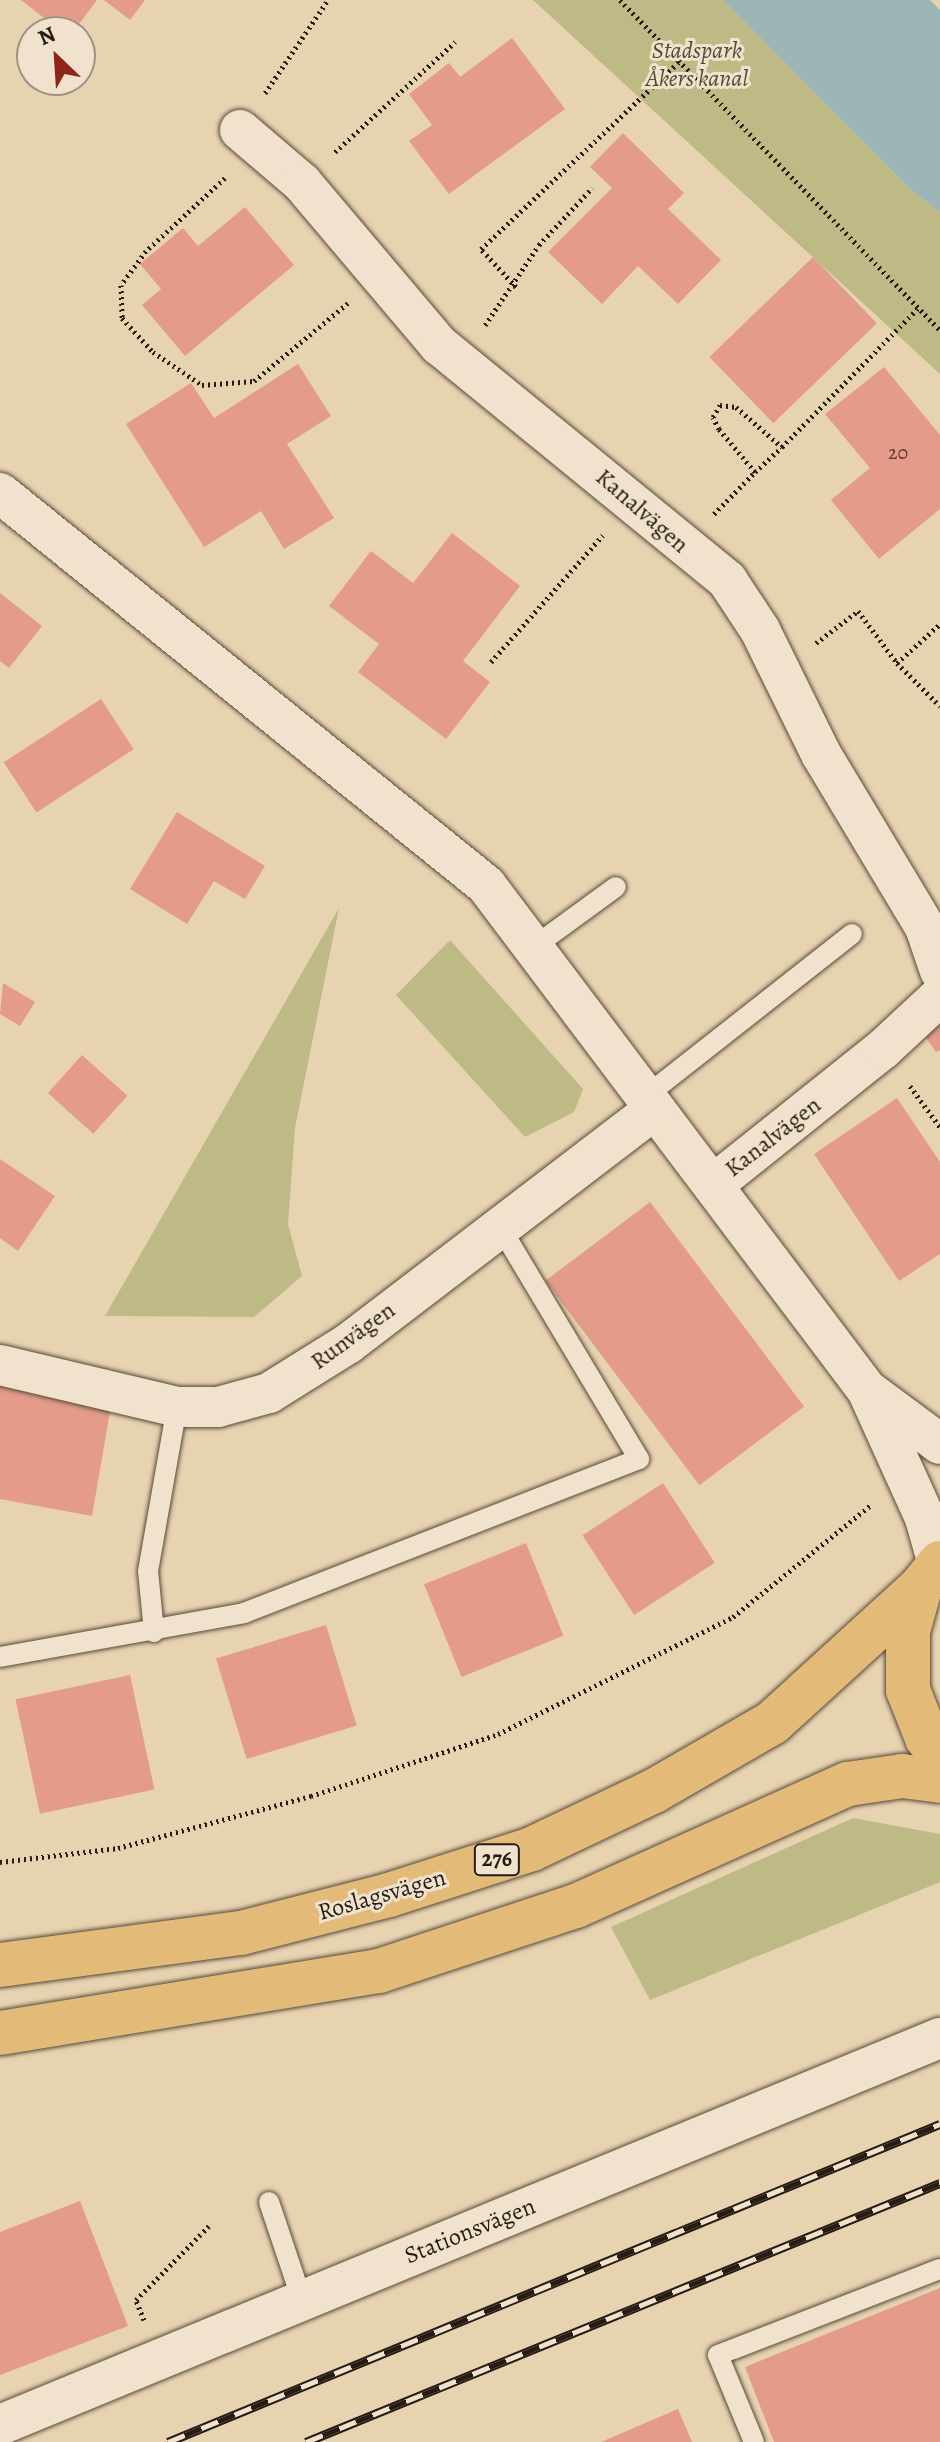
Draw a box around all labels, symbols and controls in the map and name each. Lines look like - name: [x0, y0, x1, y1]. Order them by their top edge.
- north arrow: [16, 16, 96, 96]
- text: N: [33, 19, 60, 53]
- park label: Stadspark Åkers kanal: [646, 37, 748, 93]
- house number: 20: [888, 440, 908, 464]
- street label: Kanalvägen: [590, 463, 694, 559]
- street label: Kanalvägen: [719, 1091, 827, 1183]
- street label: Runvägen: [305, 1296, 401, 1376]
- road number: 276: [473, 1842, 521, 1878]
- street label: Roslagsvägen: [315, 1863, 449, 1927]
- street label: Stationsvägen: [400, 2192, 540, 2270]

